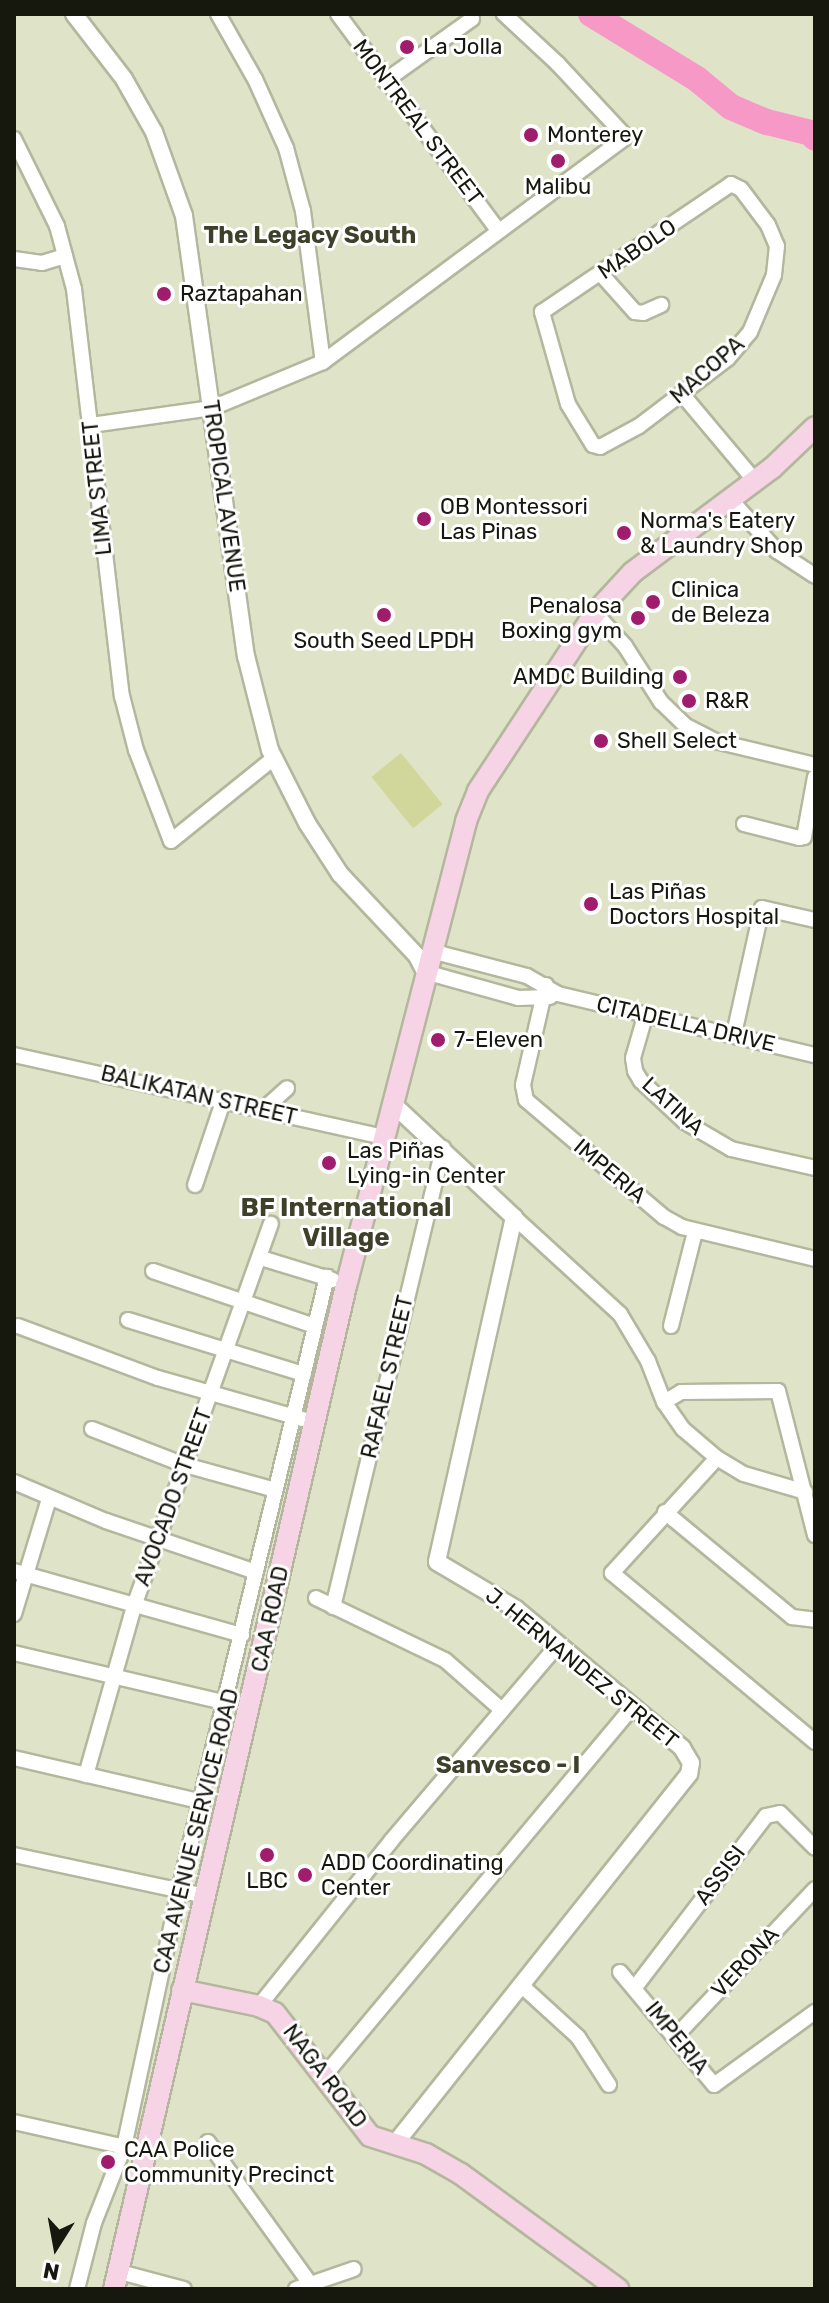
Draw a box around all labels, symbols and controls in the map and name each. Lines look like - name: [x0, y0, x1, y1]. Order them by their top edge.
- street label: MONTREAL STREET: [347, 34, 489, 210]
- place label: La Jolla: [423, 34, 502, 60]
- marker: La Jolla: [398, 38, 416, 56]
- place label: Monterey: [547, 122, 643, 148]
- marker: Monterey: [522, 126, 540, 144]
- marker: Malibu: [549, 152, 567, 170]
- place label: Malibu: [525, 174, 591, 200]
- street label: MABOLO: [593, 213, 681, 285]
- district label: The Legacy South: [203, 222, 417, 250]
- place label: Raztapahan: [180, 281, 303, 307]
- marker: Raztapahan: [155, 285, 173, 303]
- street label: MACOPA: [665, 331, 749, 409]
- street label: TROPICAL AVENUE: [197, 398, 251, 594]
- street label: LIMA STREET: [77, 419, 117, 557]
- place label: OB Montessori Las Pinas: [440, 493, 588, 544]
- place label: Norma's Eatery & Laundry Shop: [640, 507, 804, 558]
- marker: OB Montessori Las Pinas: [415, 510, 433, 528]
- marker: Norma's Eatery & Laundry Shop: [615, 524, 633, 542]
- place label: Clinica de Beleza: [671, 576, 770, 628]
- marker: Clinica de Beleza: [642, 591, 664, 613]
- place label: Penalosa Boxing gym: [501, 592, 622, 644]
- marker: South Seed LPDH: [375, 606, 393, 624]
- marker: Penalosa Boxing gym: [629, 609, 647, 627]
- place label: South Seed LPDH: [293, 628, 475, 654]
- place label: AMDC Building: [513, 664, 664, 690]
- marker: AMDC Building: [671, 668, 689, 686]
- place label: R&R: [705, 688, 749, 714]
- marker: R&R: [680, 692, 698, 710]
- place label: Shell Select: [617, 728, 737, 754]
- marker: Shell Select: [592, 732, 610, 750]
- place label: Las Piñas Doctors Hospital: [609, 878, 779, 930]
- marker: Las Piñas Doctors Hospital: [580, 893, 602, 915]
- street label: CITADELLA DRIVE: [594, 991, 778, 1057]
- place label: 7-Eleven: [454, 1027, 543, 1053]
- marker: 7-Eleven: [429, 1031, 447, 1049]
- street label: BALIKATAN STREET: [98, 1060, 300, 1130]
- street label: LATINA: [637, 1071, 709, 1141]
- street label: IMPERIA: [569, 1133, 651, 1209]
- place label: Las Piñas Lying-in Center: [347, 1137, 505, 1188]
- marker: Las Piñas Lying-in Center: [318, 1152, 340, 1174]
- district label: BF International Village: [240, 1192, 452, 1254]
- street label: RAFAEL STREET: [355, 1293, 419, 1461]
- street label: AVOCADO STREET: [129, 1404, 217, 1590]
- street label: CAA ROAD: [246, 1563, 294, 1675]
- street label: J. HERNANDEZ STREET: [480, 1582, 684, 1754]
- street label: CAA AVENUE SERVICE ROAD: [148, 1685, 244, 1977]
- district label: Sanvesco - I: [436, 1752, 580, 1780]
- street label: ASSISI: [689, 1840, 751, 1910]
- marker: LBC: [258, 1846, 276, 1864]
- place label: ADD Coordinating Center: [321, 1849, 504, 1900]
- marker: ADD Coordinating Center: [296, 1866, 314, 1884]
- place label: LBC: [246, 1868, 288, 1894]
- street label: VERONA: [706, 1921, 784, 2003]
- street label: IMPERIA: [640, 1996, 714, 2080]
- street label: NAGA ROAD: [277, 2019, 373, 2133]
- place label: CAA Police Community Precinct: [124, 2136, 335, 2188]
- marker: CAA Police Community Precinct: [99, 2153, 117, 2171]
- north arrow: [16, 2207, 96, 2287]
- text: N: [41, 2256, 62, 2286]

